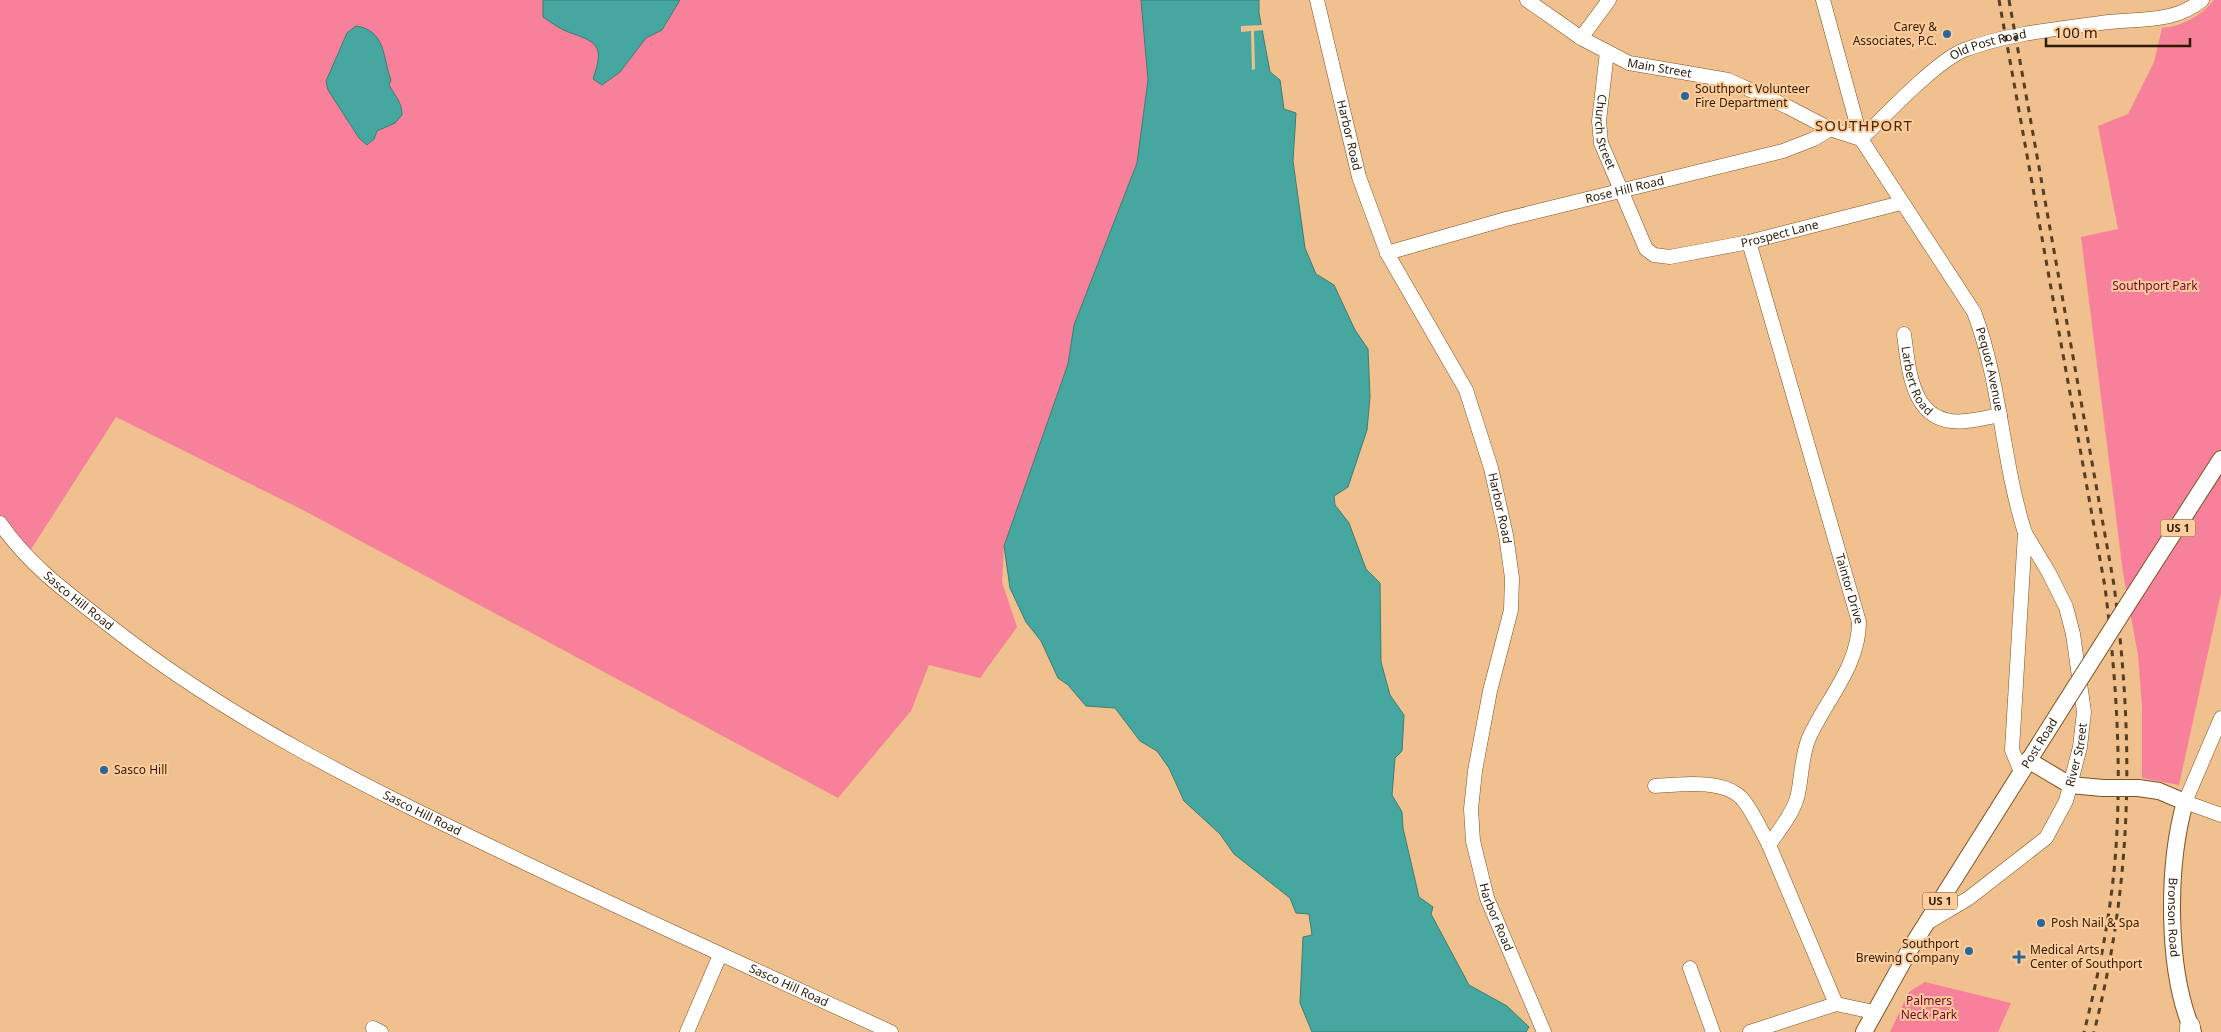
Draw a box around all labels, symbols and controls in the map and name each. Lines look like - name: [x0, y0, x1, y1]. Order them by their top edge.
- scale bar: [2046, 15, 2190, 47]
- place label: Carey & Associates, P.C.: [1853, 18, 1937, 49]
- text: 100 m: [2054, 22, 2098, 42]
- street label: Old Post Road: [1946, 25, 2028, 64]
- marker: Carey & Associates, P.C.: [1941, 28, 1953, 40]
- street label: Main Street: [1626, 54, 1694, 82]
- place label: Southport Volunteer Fire Department: [1695, 80, 1810, 111]
- marker: Southport Volunteer Fire Department: [1679, 90, 1691, 102]
- street label: Church Street: [1591, 93, 1620, 172]
- street label: Harbor Road: [1333, 98, 1366, 172]
- district label: SOUTHPORT: [1815, 115, 1913, 135]
- street label: Rose Hill Road: [1583, 172, 1666, 207]
- street label: Prospect Lane: [1739, 215, 1821, 251]
- park label: Southport Park: [2112, 277, 2198, 294]
- street label: Pequot Avenue: [1972, 325, 2008, 413]
- street label: Larbert Road: [1898, 345, 1937, 419]
- street label: Harbor Road: [1484, 471, 1516, 545]
- road number: US 1: [2160, 520, 2196, 536]
- street label: Taintor Drive: [1832, 551, 1868, 626]
- street label: Sasco Hill Road: [40, 567, 117, 634]
- street label: Post Road: [2017, 715, 2061, 772]
- street label: River Street: [2061, 721, 2091, 789]
- place label: Sasco Hill: [114, 761, 167, 778]
- marker: Sasco Hill: [98, 764, 110, 776]
- street label: Sasco Hill Road: [380, 786, 464, 839]
- street label: Bronson Road: [2164, 877, 2184, 958]
- street label: Harbor Road: [1476, 881, 1518, 954]
- road number: US 1: [1922, 892, 1958, 909]
- place label: Posh Nail & Spa: [2051, 914, 2140, 931]
- marker: Posh Nail & Spa: [2035, 917, 2047, 929]
- place label: Southport Brewing Company: [1856, 935, 1960, 966]
- place label: Medical Arts Center of Southport: [2030, 941, 2143, 972]
- marker: Southport Brewing Company: [1963, 945, 1975, 957]
- marker: Medical Arts Center of Southport: [2012, 950, 2026, 964]
- street label: Sasco Hill Road: [747, 959, 831, 1010]
- park label: Palmers Neck Park: [1901, 992, 1958, 1023]

